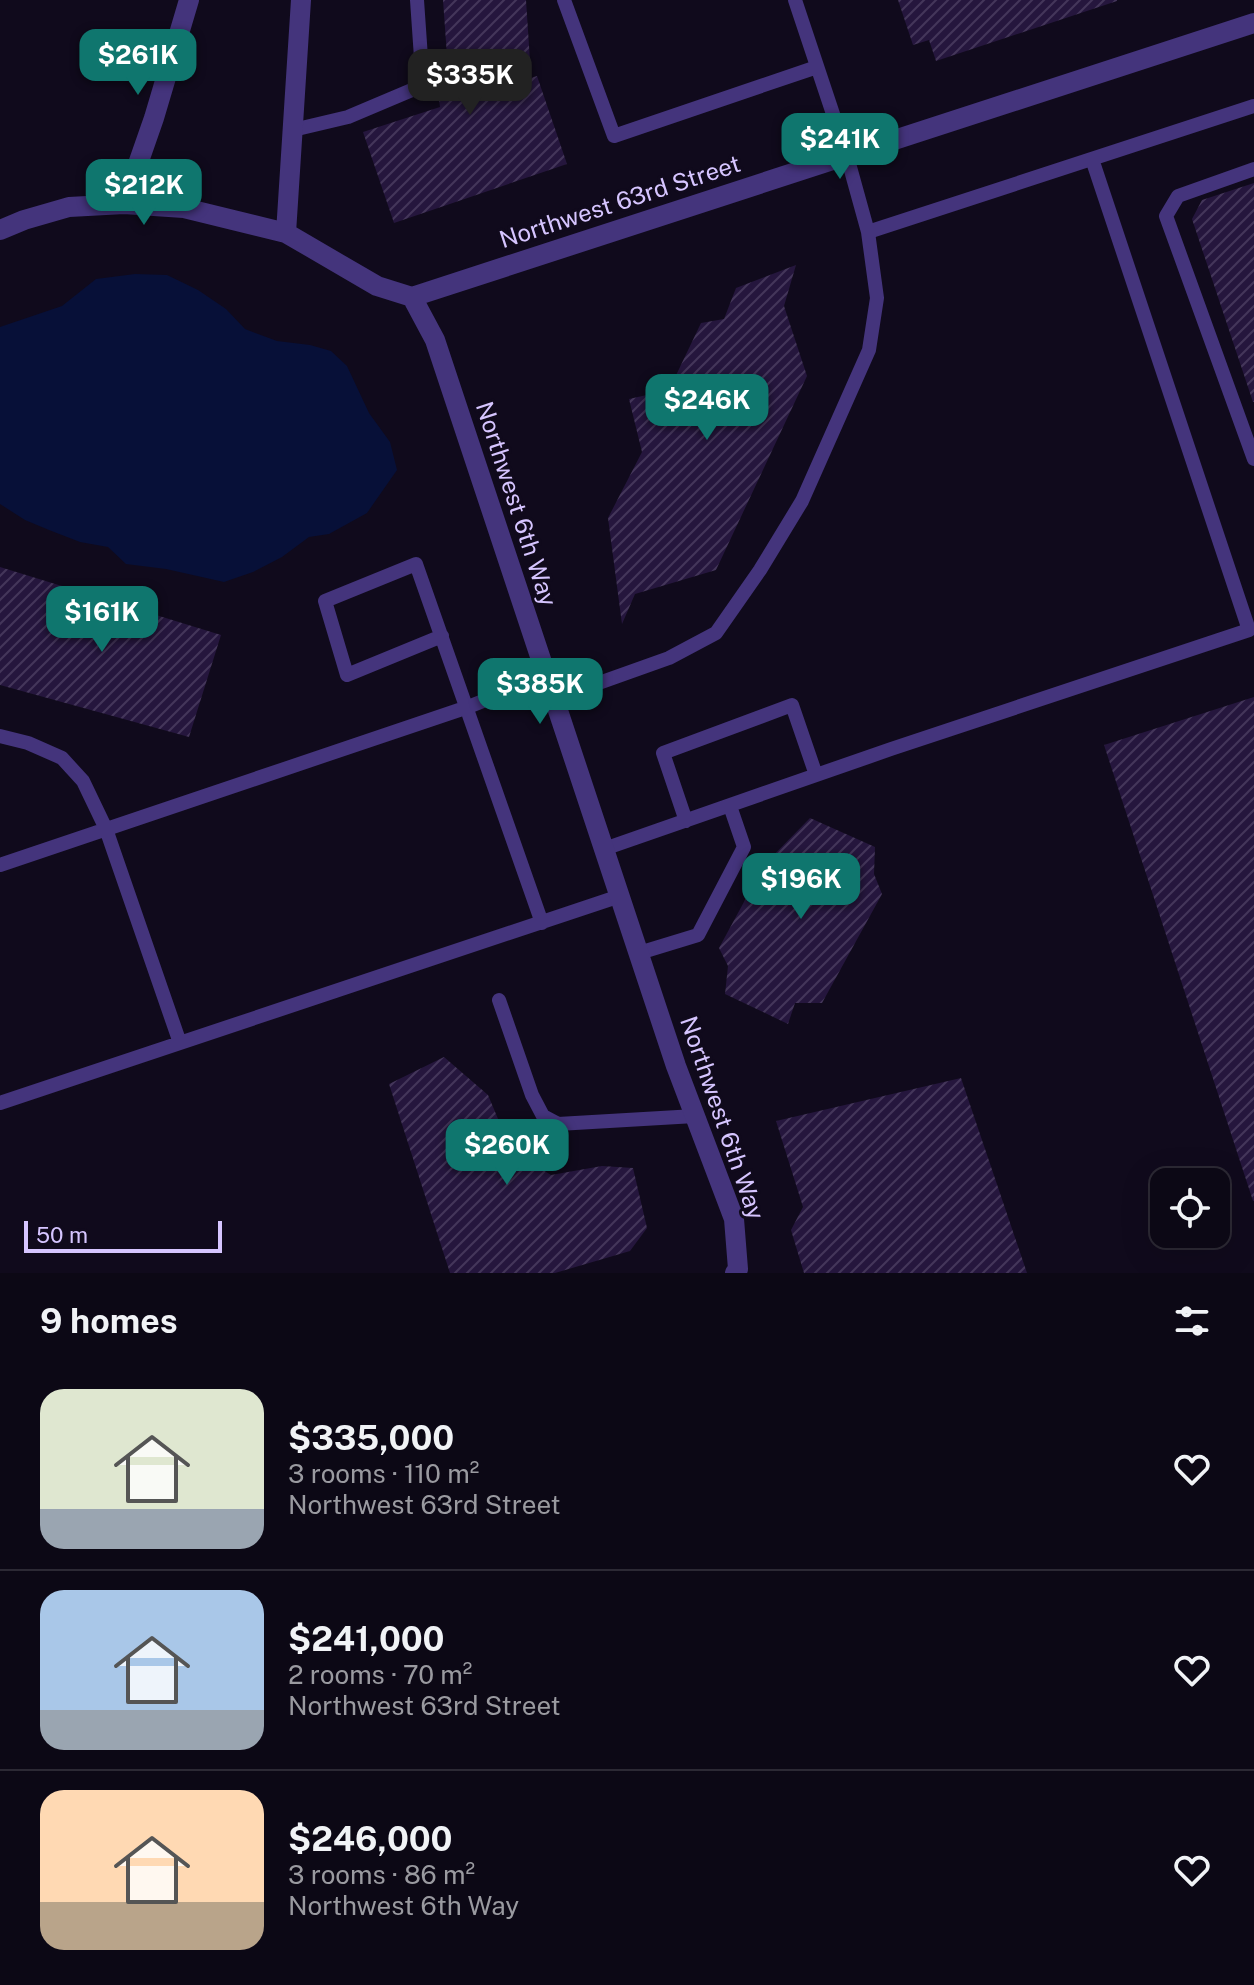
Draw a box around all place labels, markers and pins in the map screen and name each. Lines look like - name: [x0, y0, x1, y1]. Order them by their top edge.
- pin: $261K: [82, 29, 194, 97]
- pin: $335K: [414, 49, 526, 117]
- pin: $241K: [784, 113, 896, 181]
- pin: $212K: [88, 159, 200, 227]
- pin: $246K: [651, 374, 763, 442]
- pin: $161K: [46, 586, 158, 654]
- pin: $385K: [484, 658, 596, 726]
- pin: $196K: [745, 853, 857, 921]
- pin: $260K: [451, 1119, 563, 1187]

